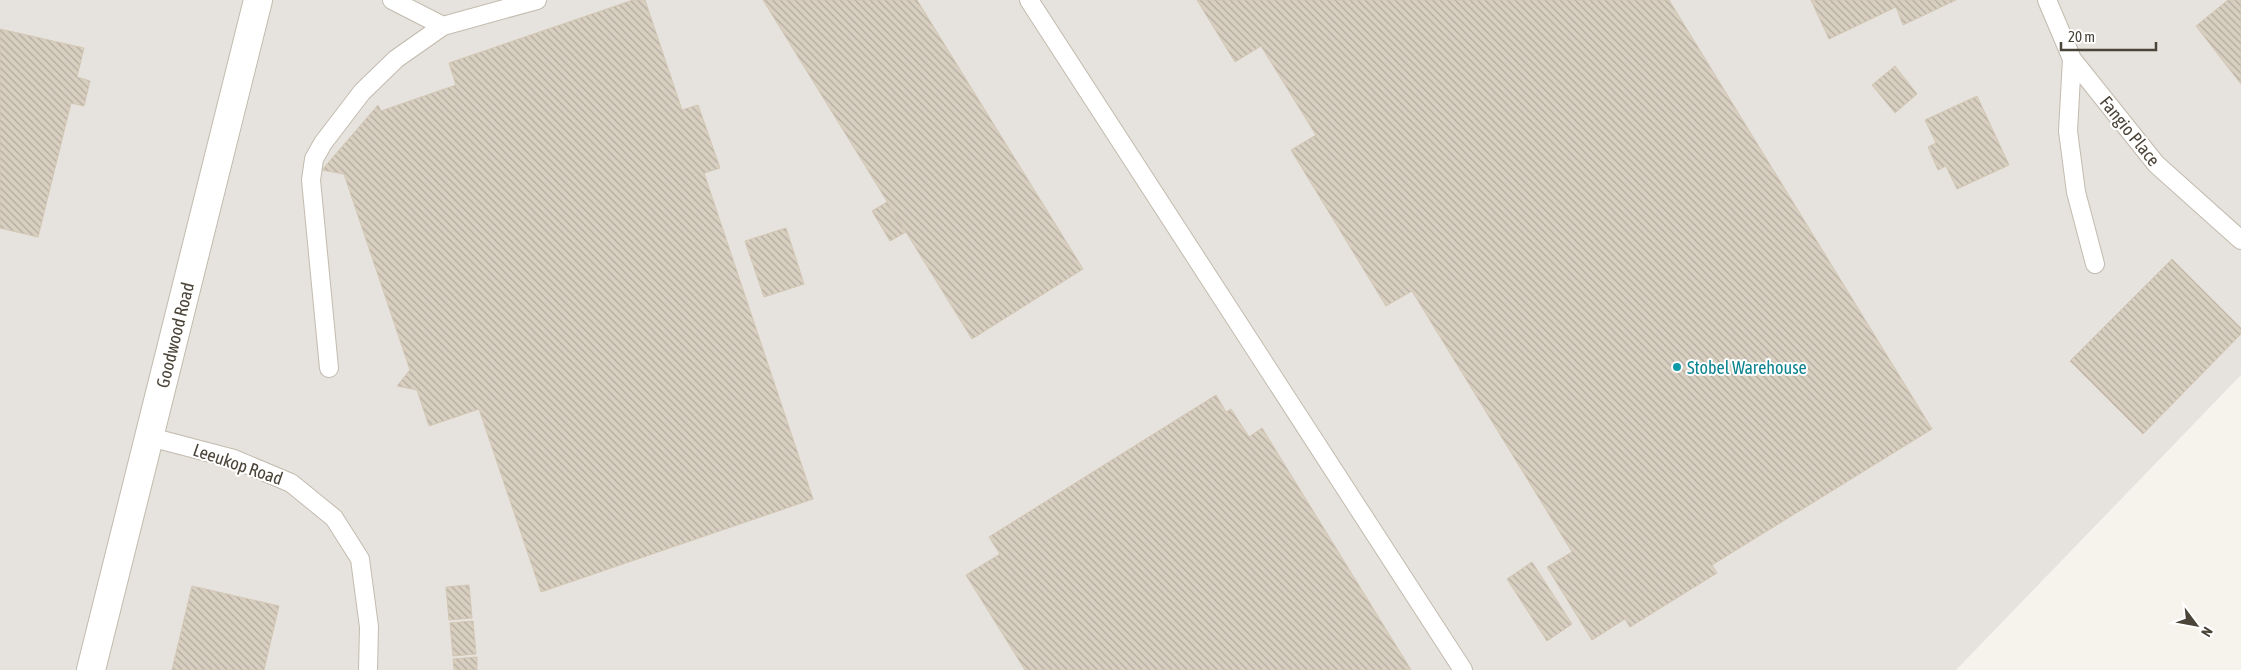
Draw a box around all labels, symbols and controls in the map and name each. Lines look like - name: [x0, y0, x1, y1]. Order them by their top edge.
- scale bar: [2061, 20, 2156, 52]
- text: 20 m: [2068, 28, 2095, 45]
- street label: Fangio Place: [2096, 92, 2164, 170]
- street label: Goodwood Road: [152, 280, 198, 390]
- place label: Stobel Warehouse: [1687, 357, 1807, 378]
- marker: Stobel Warehouse: [1671, 361, 1683, 373]
- street label: Leeukop Road: [190, 439, 286, 489]
- north arrow: [2171, 600, 2221, 650]
- text: N: [2198, 624, 2216, 640]

